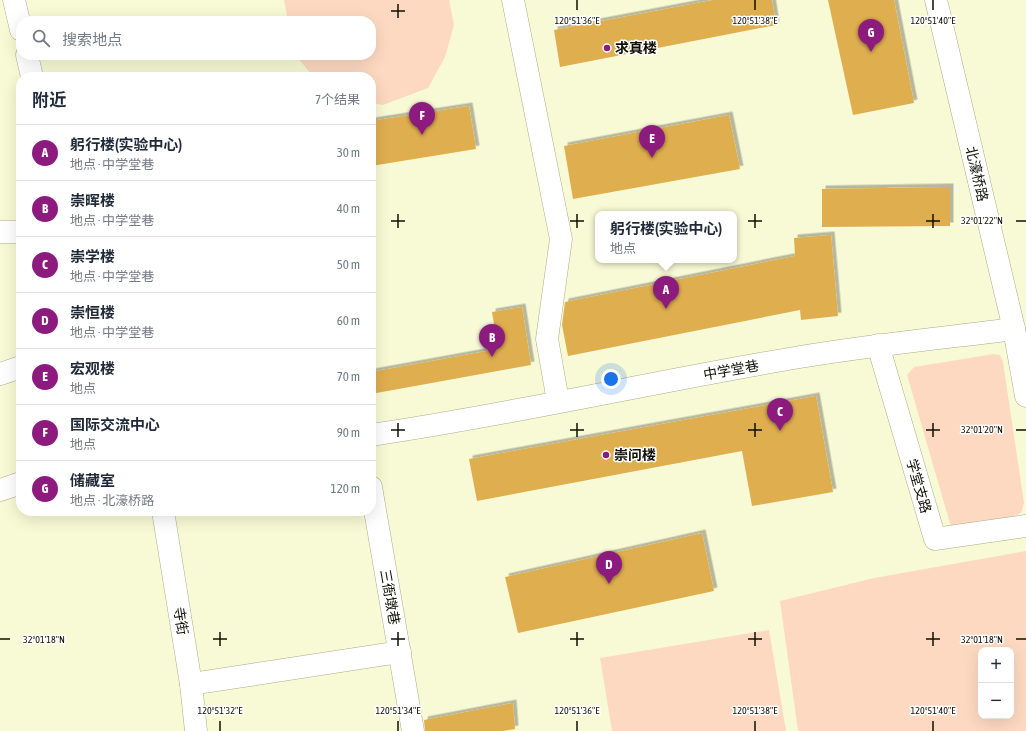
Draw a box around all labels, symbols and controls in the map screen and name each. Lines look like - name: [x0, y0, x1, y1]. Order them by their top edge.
- text: 120°51'36"E: [555, 15, 600, 26]
- text: 120°51'38"E: [733, 15, 778, 26]
- text: 120°51'40"E: [911, 15, 956, 26]
- search box: [16, 16, 376, 60]
- pin: G: [858, 19, 884, 52]
- icon: search: [30, 27, 52, 49]
- text: 搜索地点: [62, 31, 122, 48]
- place label: 求真楼: [615, 40, 657, 56]
- marker: 求真楼: [602, 43, 612, 53]
- text: 附近: [32, 90, 66, 110]
- text: 7个结果: [315, 92, 360, 107]
- pin: F: [409, 102, 435, 135]
- pin: E: [639, 125, 665, 158]
- text: 躬行楼(实验中心): [70, 136, 182, 153]
- text: A: [42, 145, 48, 160]
- text: 30 m: [337, 145, 360, 160]
- street label: 北濠桥路: [963, 145, 991, 203]
- text: 地点 · 中学堂巷: [70, 157, 154, 172]
- text: 崇晖楼: [70, 192, 115, 209]
- text: B: [42, 201, 48, 216]
- text: 40 m: [337, 201, 360, 216]
- popup: [595, 211, 737, 263]
- text: 地点 · 中学堂巷: [70, 213, 154, 228]
- text: 32°01'22"N: [961, 215, 1003, 226]
- text: 躬行楼(实验中心): [610, 220, 722, 237]
- text: 地点: [610, 241, 636, 256]
- text: 崇学楼: [70, 248, 115, 265]
- text: C: [42, 257, 48, 272]
- text: 50 m: [337, 257, 360, 272]
- text: 地点 · 中学堂巷: [70, 269, 154, 284]
- pin: A: [653, 276, 679, 309]
- text: 崇恒楼: [70, 304, 115, 321]
- text: D: [41, 313, 49, 328]
- text: 60 m: [337, 313, 360, 328]
- pin: B: [479, 324, 505, 357]
- text: 地点 · 中学堂巷: [70, 325, 154, 340]
- street label: 中学堂巷: [702, 357, 760, 383]
- text: 宏观楼: [70, 360, 115, 377]
- text: E: [42, 369, 48, 384]
- text: 70 m: [337, 369, 360, 384]
- your location: [601, 369, 621, 389]
- text: 地点: [70, 381, 96, 396]
- pin: C: [767, 398, 793, 431]
- text: 国际交流中心: [70, 416, 160, 433]
- text: 32°01'20"N: [961, 424, 1003, 435]
- text: F: [42, 425, 48, 440]
- text: 90 m: [337, 425, 360, 440]
- text: 地点: [70, 437, 96, 452]
- place label: 崇问楼: [614, 447, 656, 463]
- marker: 崇问楼: [601, 450, 611, 460]
- street label: 学堂支路: [904, 457, 934, 515]
- text: 储藏室: [70, 472, 115, 489]
- text: G: [42, 481, 48, 496]
- text: 120 m: [331, 481, 360, 496]
- text: 地点 · 北濠桥路: [70, 493, 154, 508]
- pin: D: [596, 551, 622, 584]
- street label: 三衙墩巷: [377, 568, 403, 626]
- street label: 寺街: [171, 606, 191, 636]
- text: 32°01'18"N: [23, 634, 65, 645]
- text: 32°01'18"N: [961, 634, 1003, 645]
- map controls: [978, 647, 1014, 719]
- button: +: [978, 647, 1014, 683]
- button: −: [978, 683, 1014, 719]
- text: 120°51'32"E: [198, 705, 243, 716]
- text: 120°51'34"E: [376, 705, 421, 716]
- text: 120°51'36"E: [555, 705, 600, 716]
- text: 120°51'38"E: [733, 705, 778, 716]
- text: 120°51'40"E: [911, 705, 956, 716]

